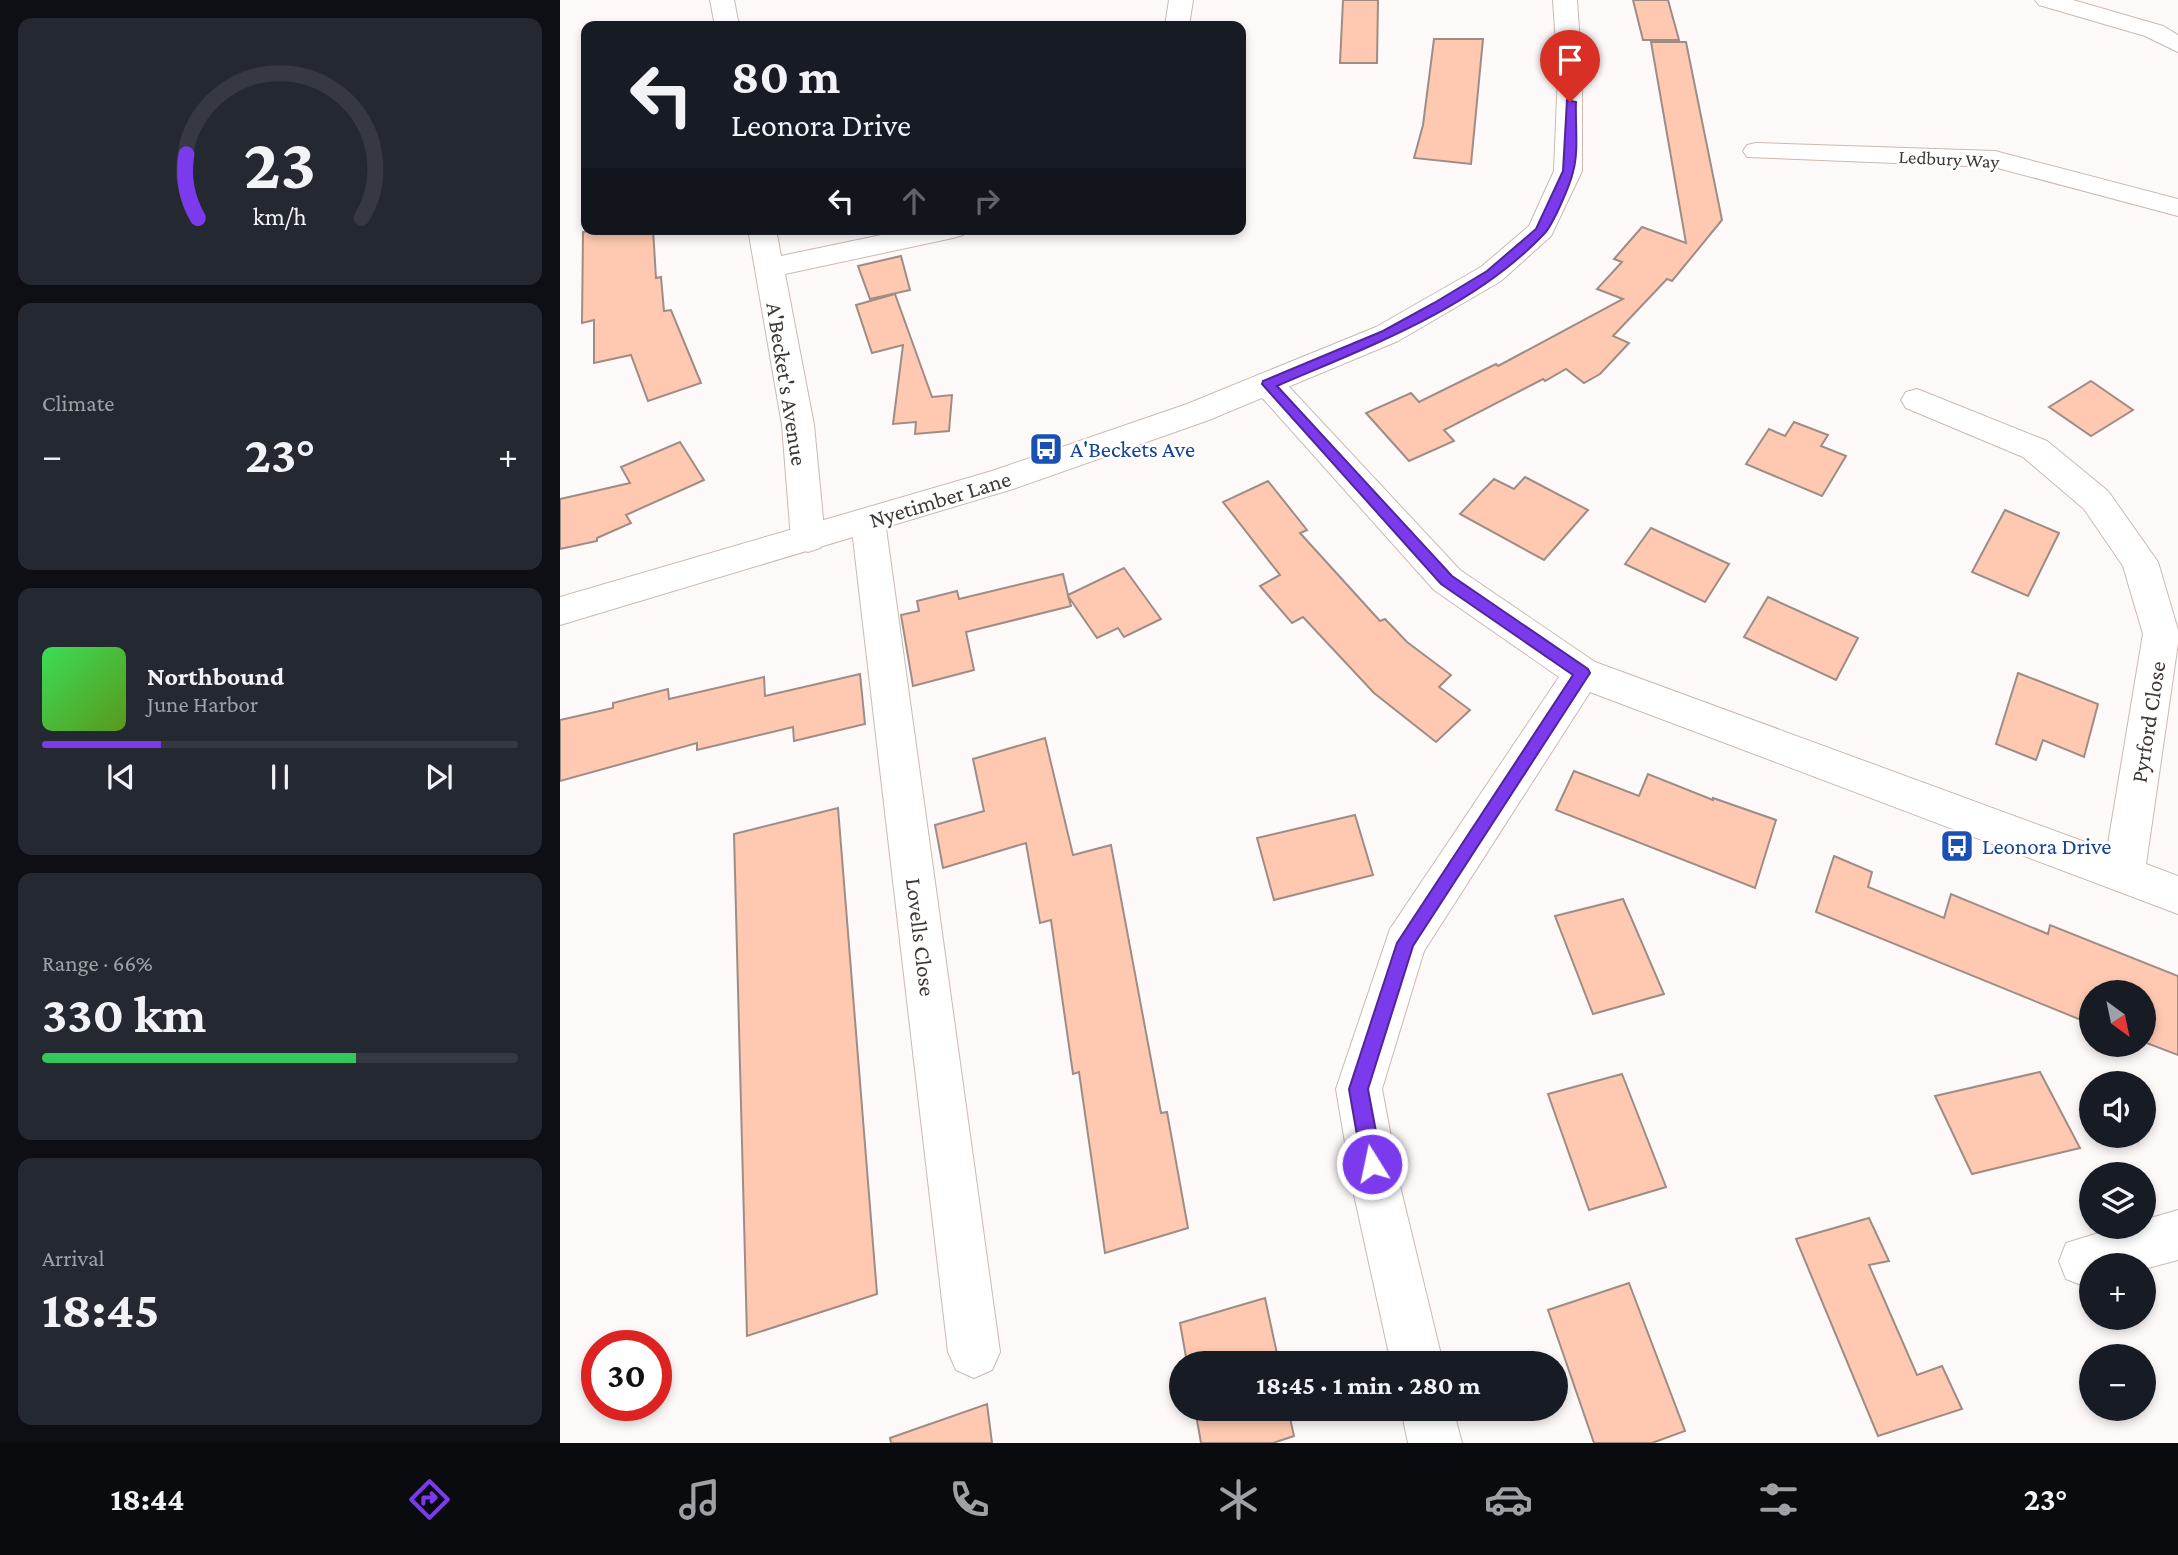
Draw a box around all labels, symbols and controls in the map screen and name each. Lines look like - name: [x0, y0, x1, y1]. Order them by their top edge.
- pin: [1540, 30, 1600, 102]
- icon: arrive: [1551, 41, 1589, 79]
- icon: left: [616, 49, 707, 140]
- text: 80 m: [731, 49, 840, 104]
- text: Leonora Drive: [731, 107, 911, 143]
- text: 23: [244, 123, 316, 204]
- street label: Ledbury Way: [1898, 146, 2000, 172]
- icon: left: [822, 182, 860, 220]
- icon: ahead: [895, 182, 933, 220]
- icon: right: [968, 182, 1006, 220]
- text: km/h: [253, 202, 307, 229]
- street label: A'Becket's Avenue: [761, 300, 813, 468]
- text: Climate: [42, 390, 114, 416]
- text: 23°: [244, 425, 316, 483]
- bus stop icon: A'Beckets Ave: [1027, 430, 1065, 468]
- text: −: [42, 434, 62, 476]
- text: +: [498, 434, 518, 476]
- place label: A'Beckets Ave: [1070, 436, 1195, 462]
- street label: Nyetimber Lane: [866, 465, 1014, 533]
- street label: Pyrford Close: [2126, 659, 2170, 785]
- text: Northbound: [147, 662, 284, 691]
- text: June Harbor: [147, 691, 258, 717]
- icon: previous: [102, 758, 140, 796]
- icon: pause: [261, 758, 299, 796]
- icon: next: [420, 758, 458, 796]
- bus stop icon: Leonora Drive: [1938, 827, 1976, 865]
- place label: Leonora Drive: [1982, 833, 2111, 859]
- street label: Lovells Close: [901, 876, 941, 998]
- text: Range · 66%: [42, 950, 153, 976]
- north arrow: [2079, 980, 2156, 1057]
- map controls: [2079, 980, 2156, 1421]
- text: 330 km: [42, 985, 206, 1043]
- button: sound: [2079, 1071, 2156, 1148]
- position arrow: [1335, 1127, 1409, 1201]
- button: layers: [2079, 1162, 2156, 1239]
- text: Arrival: [42, 1245, 105, 1271]
- button: +: [2079, 1253, 2156, 1330]
- text: 18:45: [42, 1280, 159, 1338]
- speed limit sign: 30: [581, 1330, 672, 1421]
- button: −: [2079, 1344, 2156, 1421]
- text: 18:45 · 1 min · 280 m: [1256, 1371, 1481, 1400]
- icon: directions: [405, 1475, 454, 1524]
- icon: music: [675, 1475, 724, 1524]
- icon: phone: [945, 1475, 994, 1524]
- icon: climate: [1214, 1475, 1263, 1524]
- icon: car: [1484, 1475, 1533, 1524]
- icon: filters: [1754, 1475, 1803, 1524]
- text: 18:44: [110, 1481, 184, 1517]
- text: 23°: [2024, 1481, 2068, 1517]

